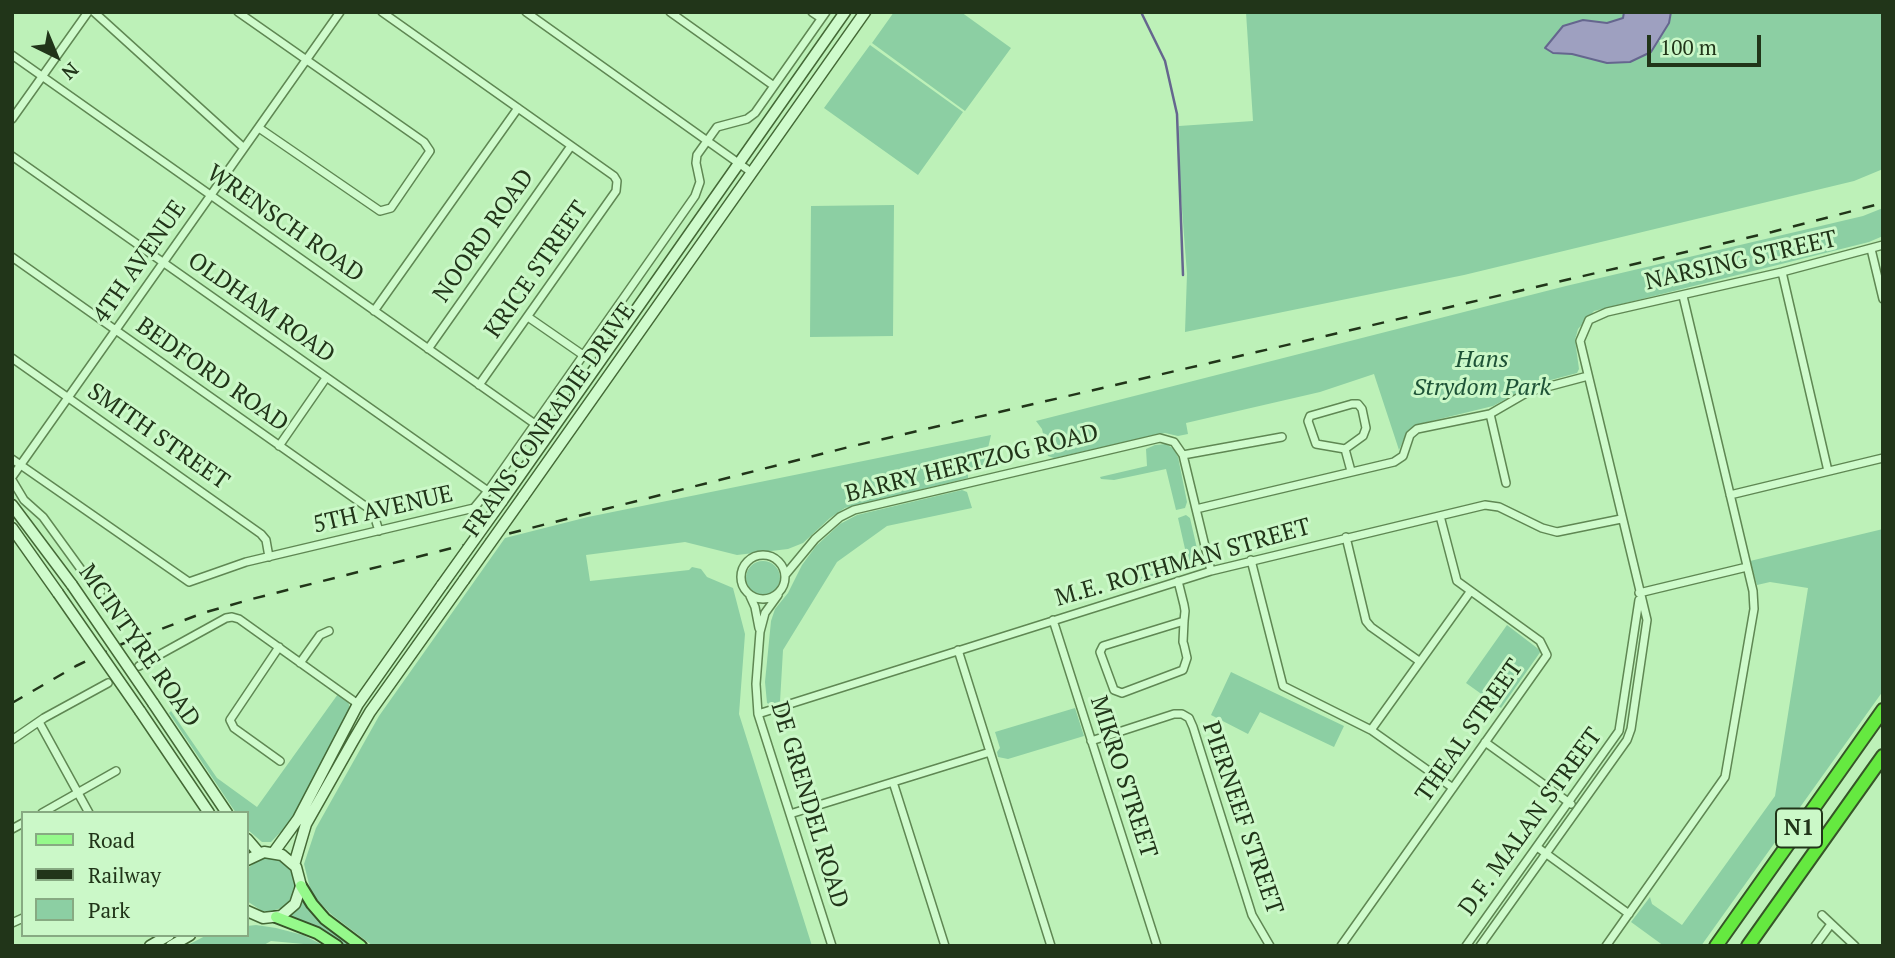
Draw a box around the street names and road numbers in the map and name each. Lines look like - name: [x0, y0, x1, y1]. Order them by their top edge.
- street label: WRENSCH ROAD: [201, 159, 369, 289]
- street label: NOORD ROAD: [428, 164, 540, 308]
- street label: 4TH AVENUE: [87, 195, 193, 329]
- street label: KRICE STREET: [479, 196, 595, 344]
- street label: NARSING STREET: [1642, 225, 1840, 297]
- street label: OLDHAM ROAD: [182, 247, 340, 369]
- street label: FRANS CONRADIE DRIVE: [458, 297, 642, 543]
- street label: BEDFORD ROAD: [130, 312, 294, 438]
- street label: SMITH STREET: [82, 378, 234, 496]
- street label: BARRY HERTZOG ROAD: [842, 419, 1102, 509]
- street label: 5TH AVENUE: [310, 480, 456, 540]
- street label: M.E. ROTHMAN STREET: [1052, 513, 1314, 613]
- street label: MCINTYRE ROAD: [72, 559, 206, 733]
- street label: THEAL STREET: [1410, 654, 1530, 808]
- street label: MIKRO STREET: [1083, 692, 1163, 862]
- street label: DE GRENDEL ROAD: [764, 698, 854, 912]
- street label: PIERNEEF STREET: [1195, 718, 1289, 918]
- street label: D.F. MALAN STREET: [1453, 723, 1609, 921]
- road number: N1: [1776, 808, 1822, 848]

